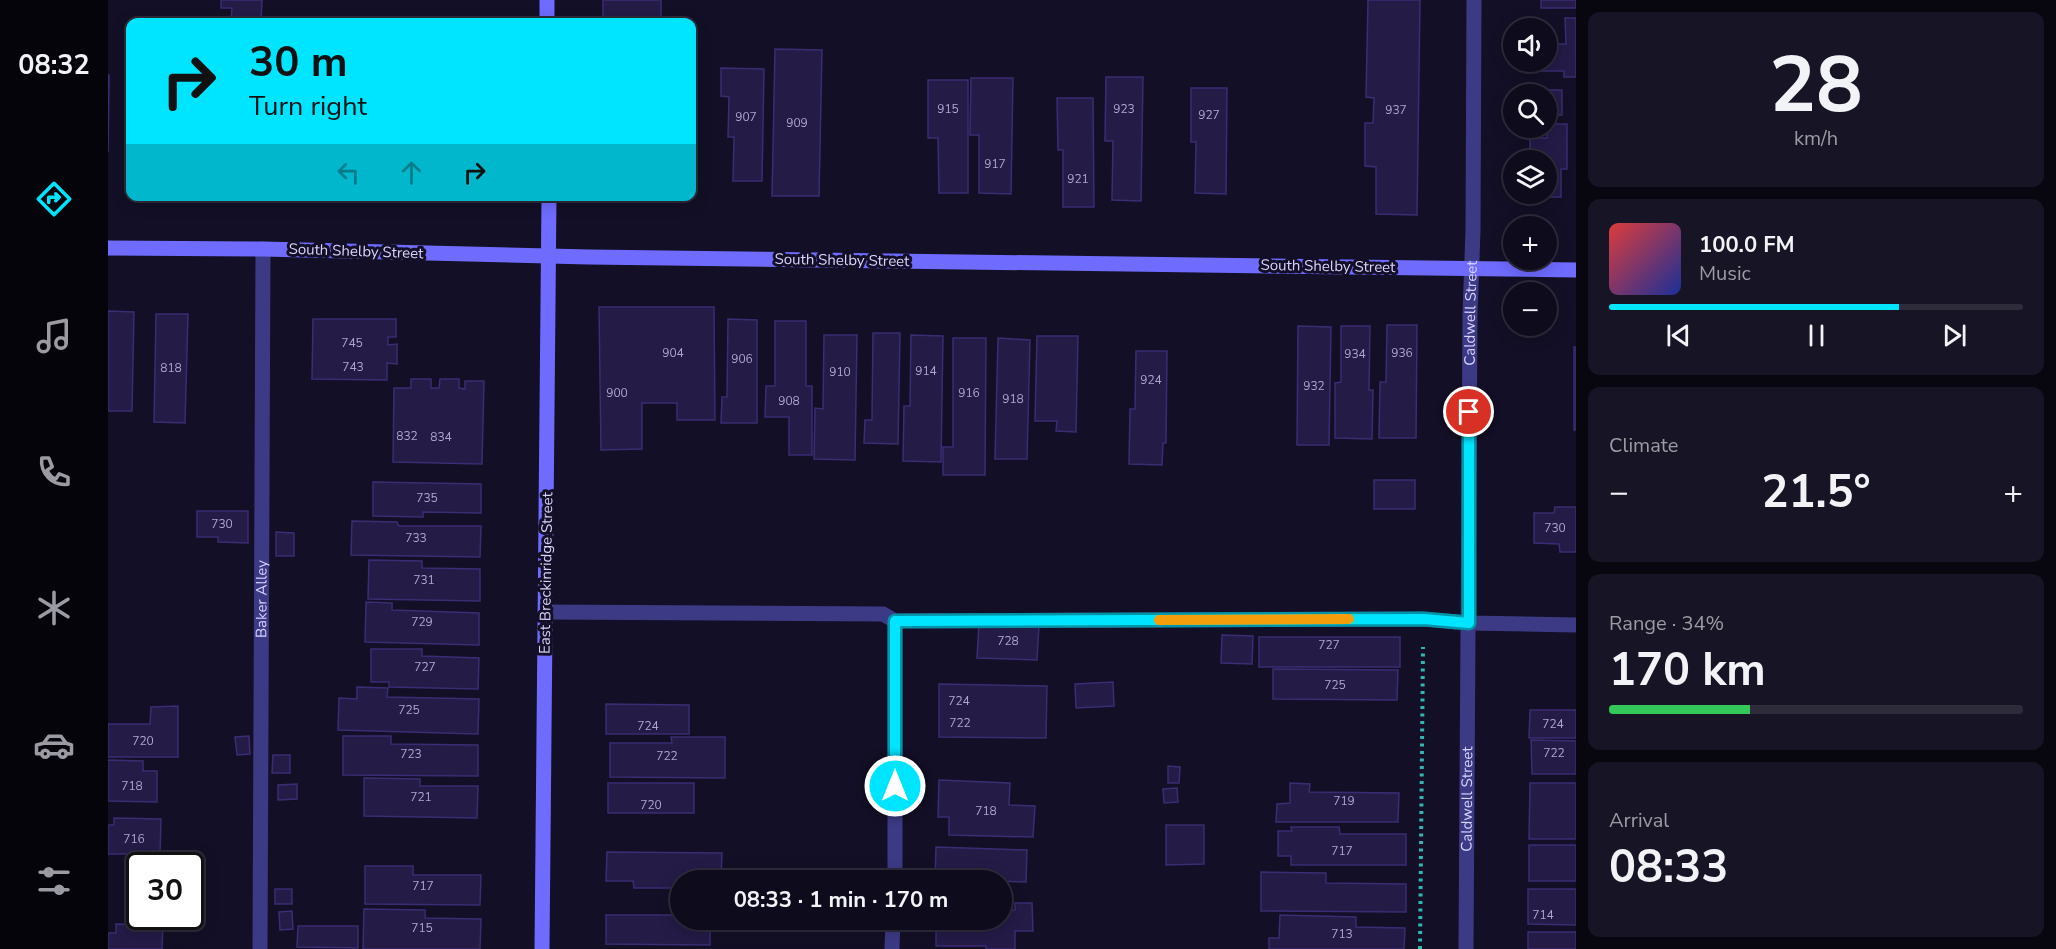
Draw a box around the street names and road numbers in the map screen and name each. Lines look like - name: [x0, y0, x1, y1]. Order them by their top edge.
- street label: South Shelby Street: [288, 239, 425, 263]
- street label: South Shelby Street: [774, 249, 910, 271]
- street label: South Shelby Street: [1260, 255, 1396, 277]
- street label: Caldwell Street: [1460, 259, 1482, 366]
- street label: East Breckinridge Street: [535, 491, 557, 654]
- street label: Baker Alley: [251, 560, 272, 638]
- street label: Caldwell Street: [1457, 746, 1477, 852]

